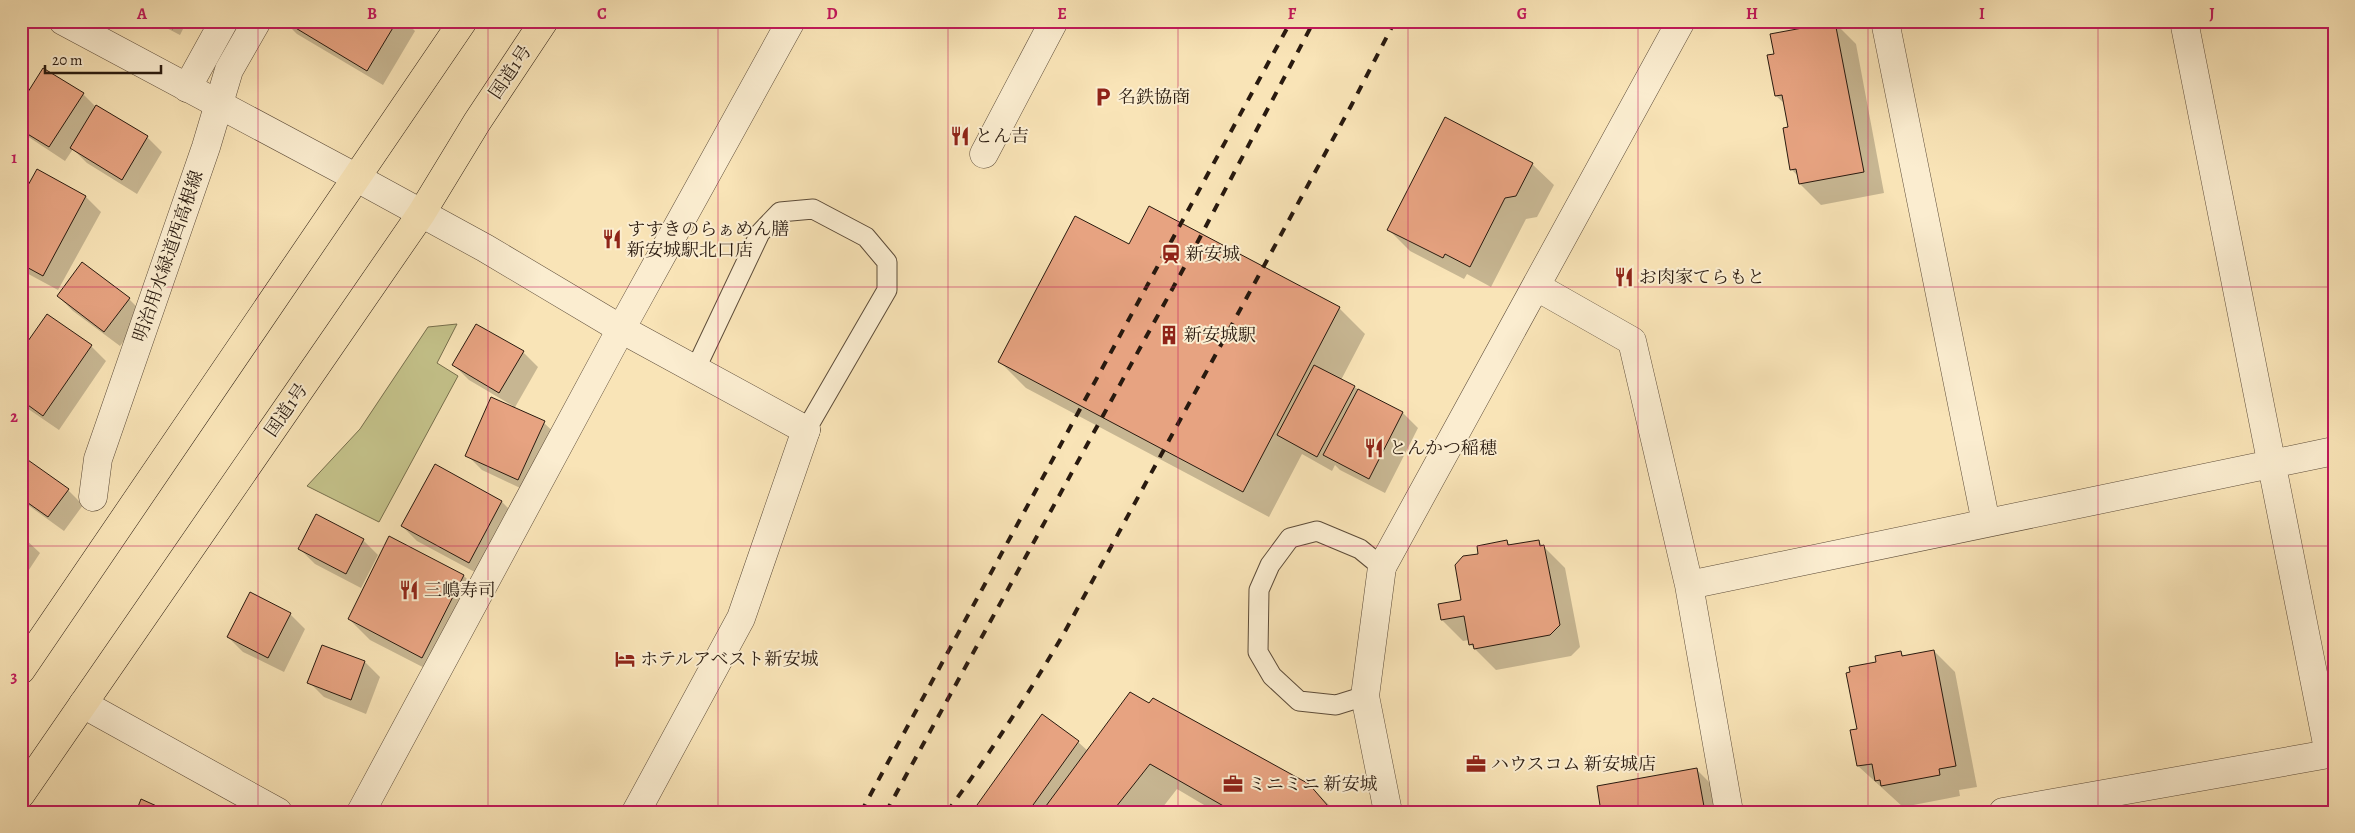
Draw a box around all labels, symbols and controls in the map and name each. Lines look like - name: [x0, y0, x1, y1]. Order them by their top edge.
- text: A: [136, 3, 148, 25]
- text: B: [367, 3, 377, 25]
- text: C: [597, 3, 607, 25]
- text: D: [826, 3, 838, 25]
- text: E: [1057, 3, 1067, 25]
- text: F: [1288, 3, 1297, 25]
- text: G: [1517, 3, 1527, 25]
- text: H: [1746, 3, 1758, 25]
- text: I: [1979, 3, 1985, 25]
- text: J: [2209, 3, 2215, 25]
- street label: 国道1号: [483, 40, 537, 104]
- scale bar: [45, 42, 161, 74]
- text: 20 m: [52, 50, 83, 70]
- place label: 名鉄協商: [1118, 85, 1190, 109]
- parking icon: 名鉄協商: [1092, 86, 1114, 108]
- place label: とん吉: [975, 124, 1029, 148]
- restaurant icon: とん吉: [949, 125, 971, 147]
- text: 1: [11, 147, 17, 169]
- street label: 明治用水緑道西高根線: [127, 167, 209, 345]
- place label: すすきのらぁめん膳 新安城駅北口店: [627, 217, 789, 262]
- restaurant icon: すすきのらぁめん膳 新安城駅北口店: [601, 228, 623, 250]
- place label: 新安城: [1186, 242, 1240, 266]
- station icon: 新安城: [1160, 243, 1182, 265]
- place label: お肉家てらもと: [1639, 265, 1765, 289]
- restaurant icon: お肉家てらもと: [1613, 266, 1635, 288]
- place label: 新安城駅: [1184, 323, 1256, 347]
- building icon: 新安城駅: [1158, 324, 1180, 346]
- street label: 国道1号: [259, 378, 313, 442]
- text: 2: [10, 406, 18, 428]
- place label: とんかつ稲穂: [1389, 436, 1497, 460]
- restaurant icon: とんかつ稲穂: [1363, 437, 1385, 459]
- place label: 三嶋寿司: [424, 578, 496, 602]
- restaurant icon: 三嶋寿司: [398, 579, 420, 601]
- place label: ホテルアベスト新安城: [640, 647, 818, 671]
- hotel icon: ホテルアベスト新安城: [614, 648, 636, 670]
- text: 3: [11, 666, 18, 688]
- place label: ハウスコム 新安城店: [1491, 752, 1656, 776]
- office icon: ハウスコム 新安城店: [1465, 753, 1487, 775]
- place label: ミニミニ 新安城: [1248, 772, 1378, 796]
- office icon: ミニミニ 新安城: [1222, 773, 1244, 795]

